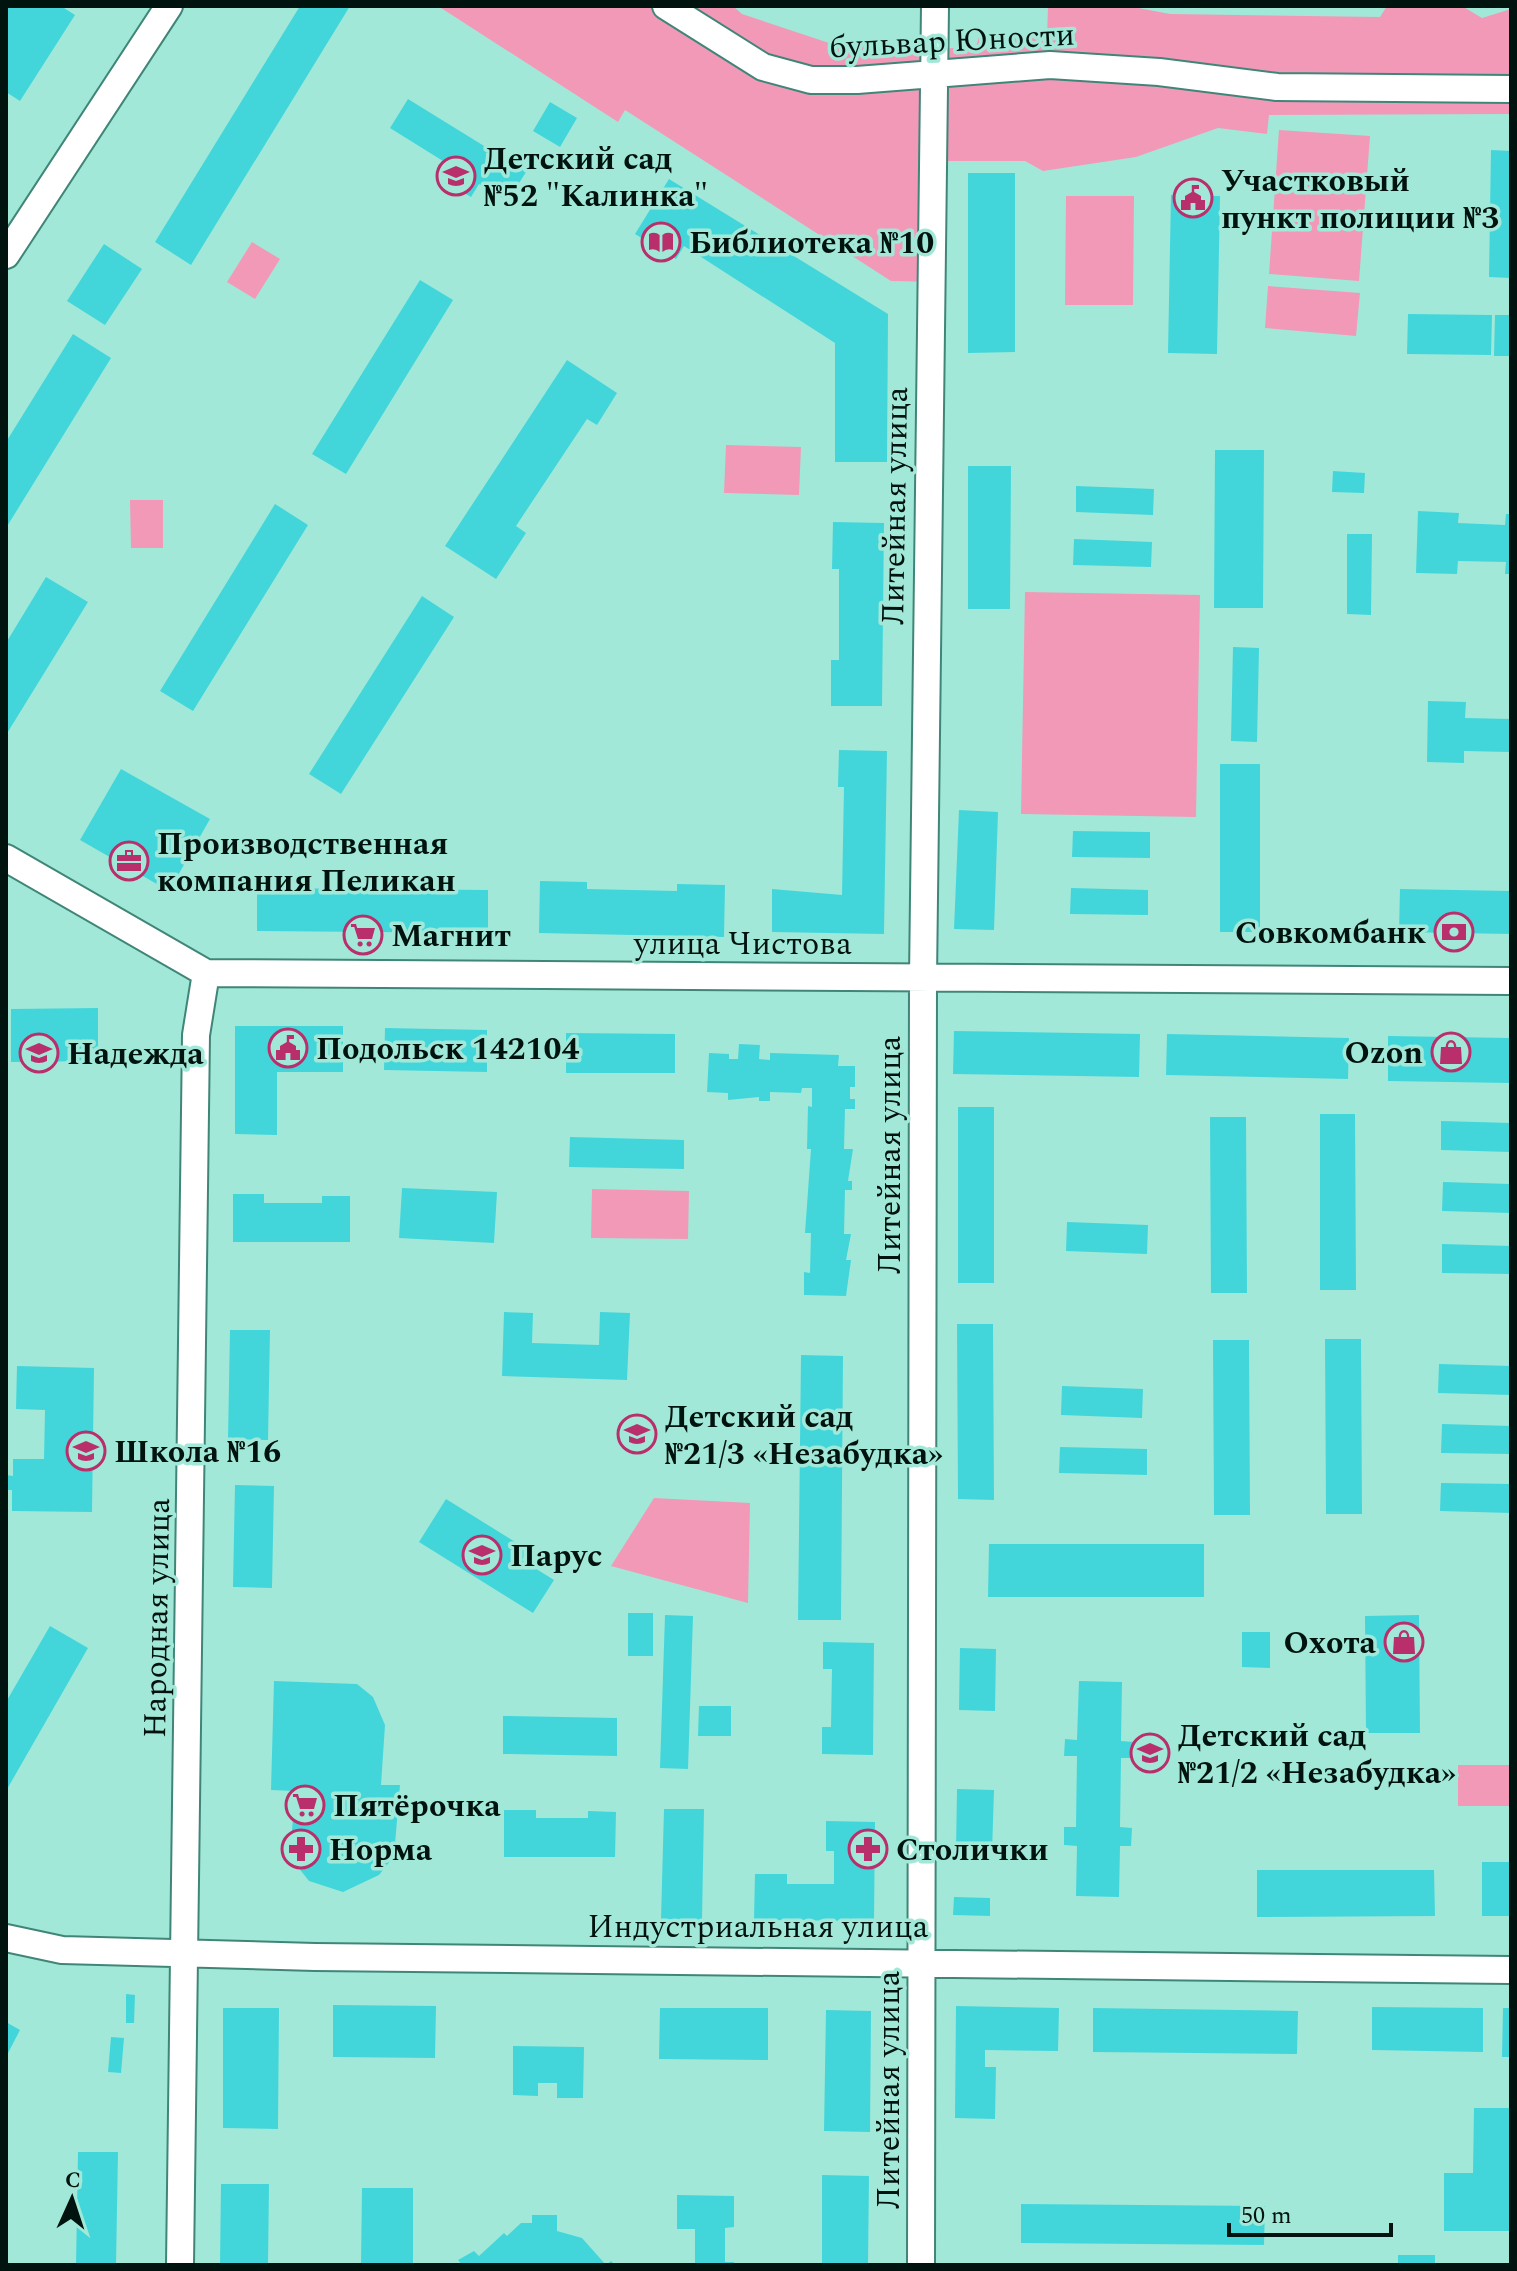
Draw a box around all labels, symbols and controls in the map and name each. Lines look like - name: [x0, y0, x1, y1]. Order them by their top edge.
- street label: бульвар Юности: [828, 11, 1076, 72]
- place label: Детский сад №52 "Калинка": [484, 135, 708, 221]
- school or university icon: Детский сад №52 "Калинка": [435, 155, 477, 197]
- place label: Участковый пункт полиции №3: [1221, 157, 1499, 243]
- public building icon: Участковый пункт полиции №3: [1172, 177, 1214, 219]
- place label: Библиотека №10: [689, 219, 934, 268]
- library icon: Библиотека №10: [640, 221, 682, 263]
- street label: Литейная улица: [869, 386, 922, 626]
- place label: Производственная компания Пеликан: [157, 820, 456, 906]
- office icon: Производственная компания Пеликан: [108, 840, 150, 882]
- place label: Совкомбанк: [1235, 909, 1427, 958]
- bank icon: Совкомбанк: [1433, 911, 1475, 953]
- place label: Магнит: [391, 912, 511, 961]
- supermarket icon: Магнит: [342, 914, 384, 956]
- street label: улица Чистова: [633, 920, 852, 969]
- place label: Подольск 142104: [316, 1025, 579, 1074]
- public building icon: Подольск 142104: [267, 1027, 309, 1069]
- place label: Ozon: [1345, 1029, 1423, 1078]
- place label: Надежда: [67, 1030, 204, 1079]
- shop icon: Ozon: [1430, 1031, 1472, 1073]
- school or university icon: Надежда: [18, 1032, 60, 1074]
- street label: Литейная улица: [866, 1035, 915, 1274]
- place label: Детский сад №21/3 «Незабудка»: [665, 1393, 943, 1479]
- school or university icon: Детский сад №21/3 «Незабудка»: [616, 1413, 658, 1455]
- place label: Школа №16: [114, 1428, 281, 1477]
- school or university icon: Школа №16: [65, 1430, 107, 1472]
- street label: Народная улица: [131, 1497, 184, 1739]
- place label: Парус: [510, 1532, 602, 1581]
- school or university icon: Парус: [461, 1534, 503, 1576]
- place label: Охота: [1283, 1619, 1377, 1668]
- shop icon: Охота: [1383, 1621, 1425, 1663]
- place label: Детский сад №21/2 «Незабудка»: [1178, 1712, 1456, 1798]
- school or university icon: Детский сад №21/2 «Незабудка»: [1129, 1732, 1171, 1774]
- place label: Пятёрочка: [333, 1782, 501, 1831]
- supermarket icon: Пятёрочка: [284, 1784, 326, 1826]
- place label: Норма: [329, 1826, 433, 1875]
- place label: Столички: [896, 1826, 1049, 1875]
- pharmacy icon: Норма: [280, 1828, 322, 1870]
- pharmacy icon: Столички: [847, 1828, 889, 1870]
- street label: Индустриальная улица: [588, 1903, 929, 1952]
- street label: Литейная улица: [865, 1970, 914, 2209]
- north arrow: [32, 2159, 112, 2239]
- text: С: [64, 2164, 82, 2197]
- scale bar: [1229, 2187, 1391, 2237]
- text: 50 m: [1241, 2198, 1292, 2234]

